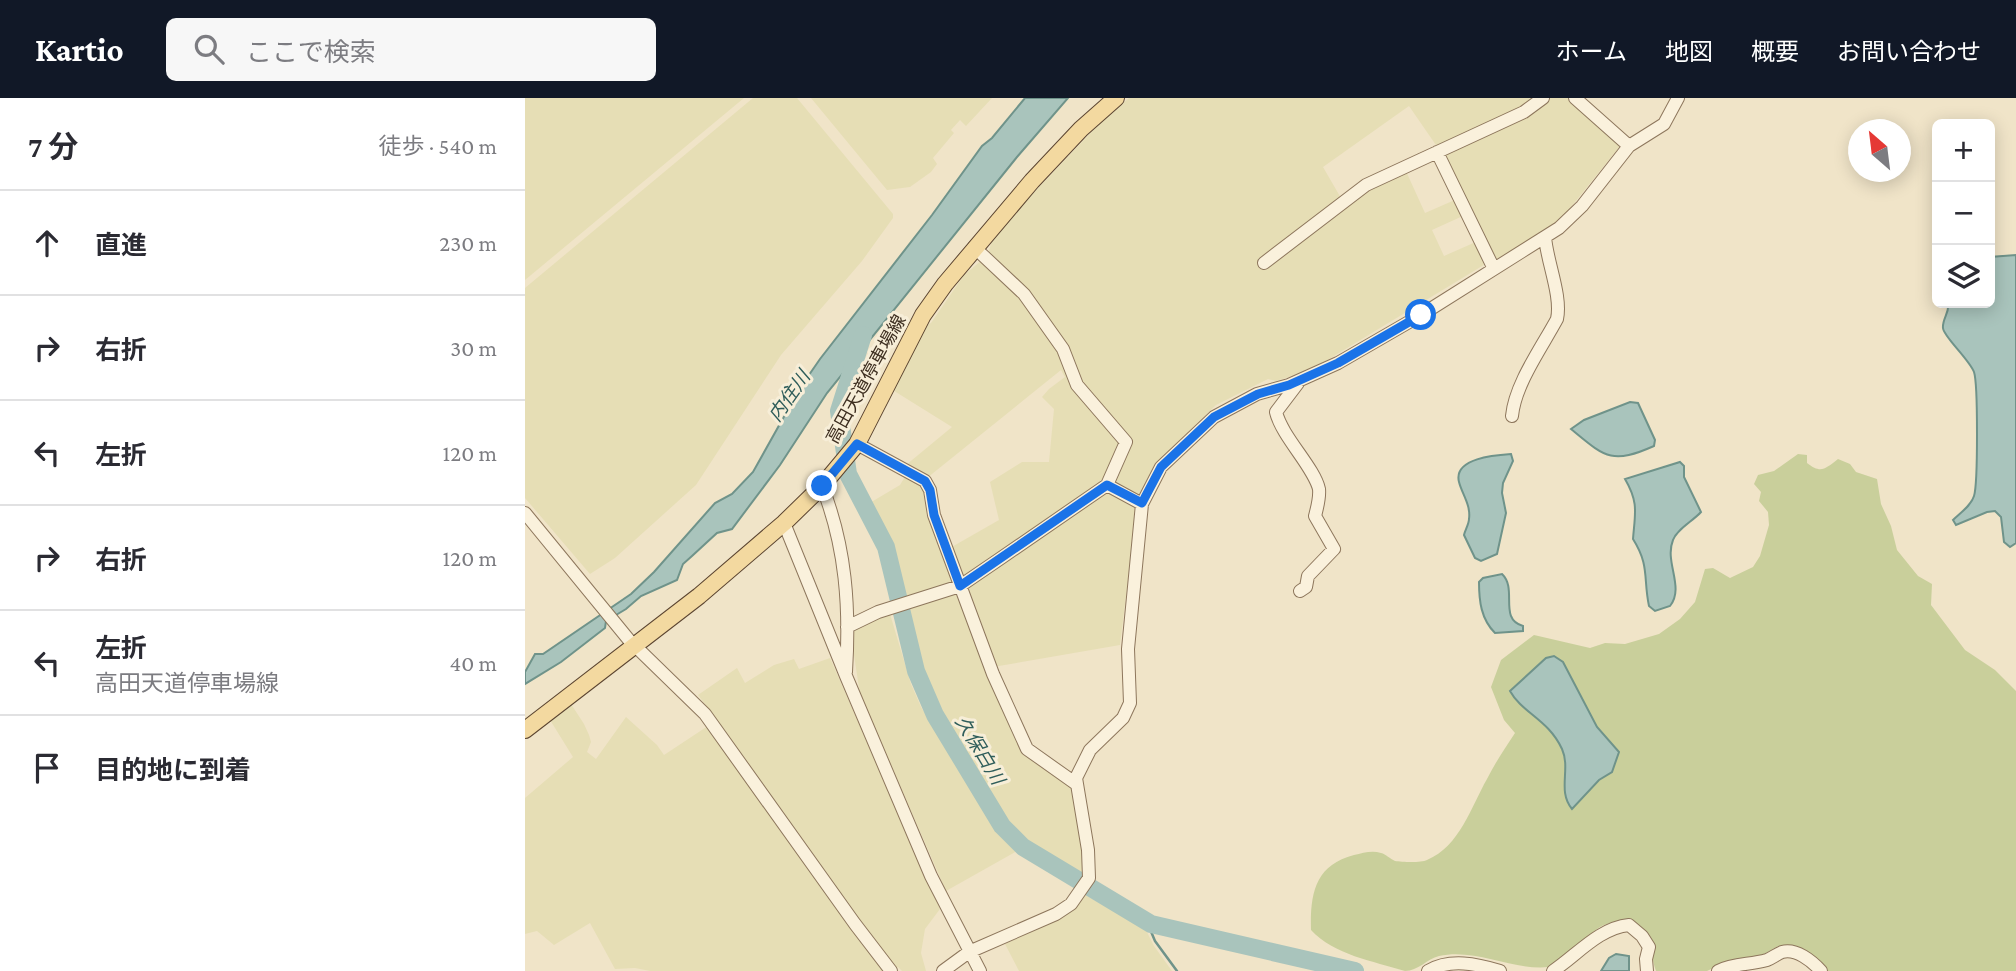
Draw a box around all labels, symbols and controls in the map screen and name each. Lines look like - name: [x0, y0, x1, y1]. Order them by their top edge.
- search box: [166, 18, 656, 81]
- icon: search: [190, 30, 228, 68]
- text: Kartio: [35, 31, 124, 68]
- text: ここで検索: [246, 38, 376, 67]
- text: ホーム: [1556, 38, 1627, 65]
- text: 地図: [1665, 38, 1713, 65]
- text: 概要: [1751, 38, 1799, 65]
- text: お問い合わせ: [1837, 38, 1981, 65]
- north arrow: [1848, 119, 1911, 182]
- map controls: [1932, 119, 1995, 308]
- button: +: [1932, 119, 1995, 182]
- text: 7 分: [28, 130, 78, 163]
- text: 徒歩 · 540 m: [378, 133, 497, 159]
- button: −: [1932, 182, 1995, 245]
- icon: ahead: [28, 224, 66, 262]
- text: 230 m: [439, 230, 497, 256]
- text: 直進: [95, 231, 147, 260]
- button: layers: [1932, 245, 1995, 308]
- route start: [1405, 299, 1436, 330]
- street label: 高田天道停車場線: [822, 311, 910, 447]
- icon: right: [28, 329, 66, 367]
- text: 30 m: [450, 335, 497, 361]
- text: 右折: [95, 336, 147, 365]
- water label: 内住川: [764, 365, 815, 425]
- icon: left: [28, 434, 66, 472]
- text: 120 m: [443, 440, 497, 466]
- text: 左折: [95, 441, 147, 470]
- route end: [806, 470, 837, 501]
- icon: right: [28, 539, 66, 577]
- text: 120 m: [443, 545, 497, 571]
- text: 右折: [95, 546, 147, 575]
- text: 左折: [95, 634, 147, 663]
- icon: left: [28, 644, 66, 682]
- text: 40 m: [449, 650, 497, 676]
- text: 高田天道停車場線: [95, 670, 279, 696]
- water label: 久保白川: [951, 712, 1010, 790]
- icon: arrive: [28, 749, 66, 787]
- text: 目的地に到着: [95, 756, 251, 785]

